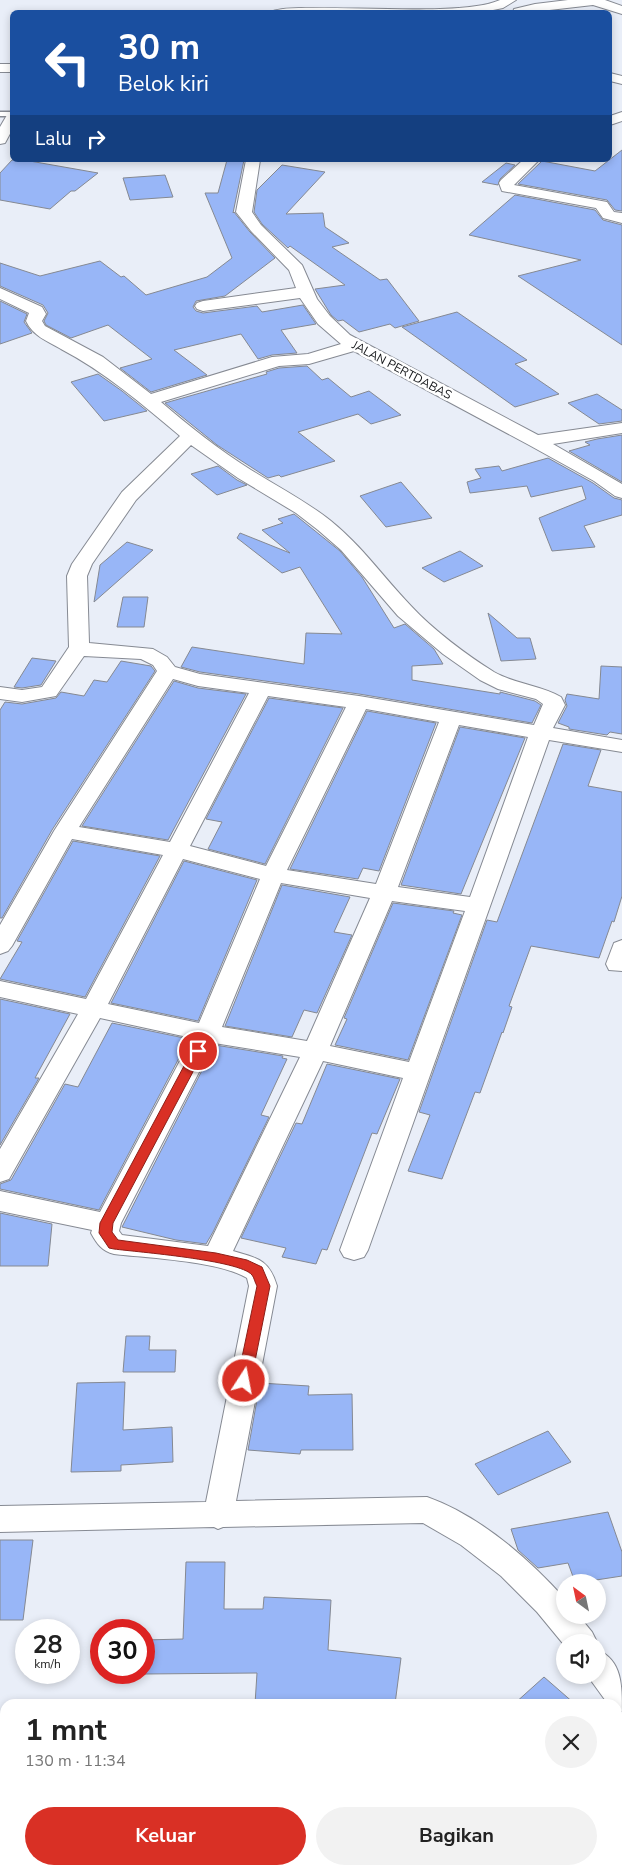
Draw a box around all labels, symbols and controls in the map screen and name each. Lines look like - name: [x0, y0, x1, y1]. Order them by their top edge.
- text: 30 m: [118, 24, 200, 71]
- icon: left: [35, 30, 100, 95]
- text: Belok kiri: [118, 69, 209, 99]
- icon: right: [82, 125, 110, 153]
- text: Lalu: [35, 126, 72, 152]
- street label: JALAN PERTDABAS: [348, 336, 455, 403]
- pin: [177, 1030, 219, 1072]
- icon: arrive: [184, 1037, 212, 1065]
- position arrow: [217, 1354, 269, 1406]
- north arrow: [556, 1574, 606, 1624]
- map controls: [556, 1574, 606, 1684]
- speed limit sign: 30: [90, 1619, 155, 1684]
- text: 28: [32, 1628, 63, 1662]
- button: sound: [556, 1634, 606, 1684]
- text: km/h: [34, 1656, 61, 1672]
- text: 1 mnt: [25, 1710, 106, 1751]
- button: close: [545, 1716, 597, 1768]
- text: 130 m · 11:34: [25, 1750, 126, 1772]
- button: Keluar: [25, 1807, 306, 1865]
- button: Bagikan: [316, 1807, 597, 1865]

